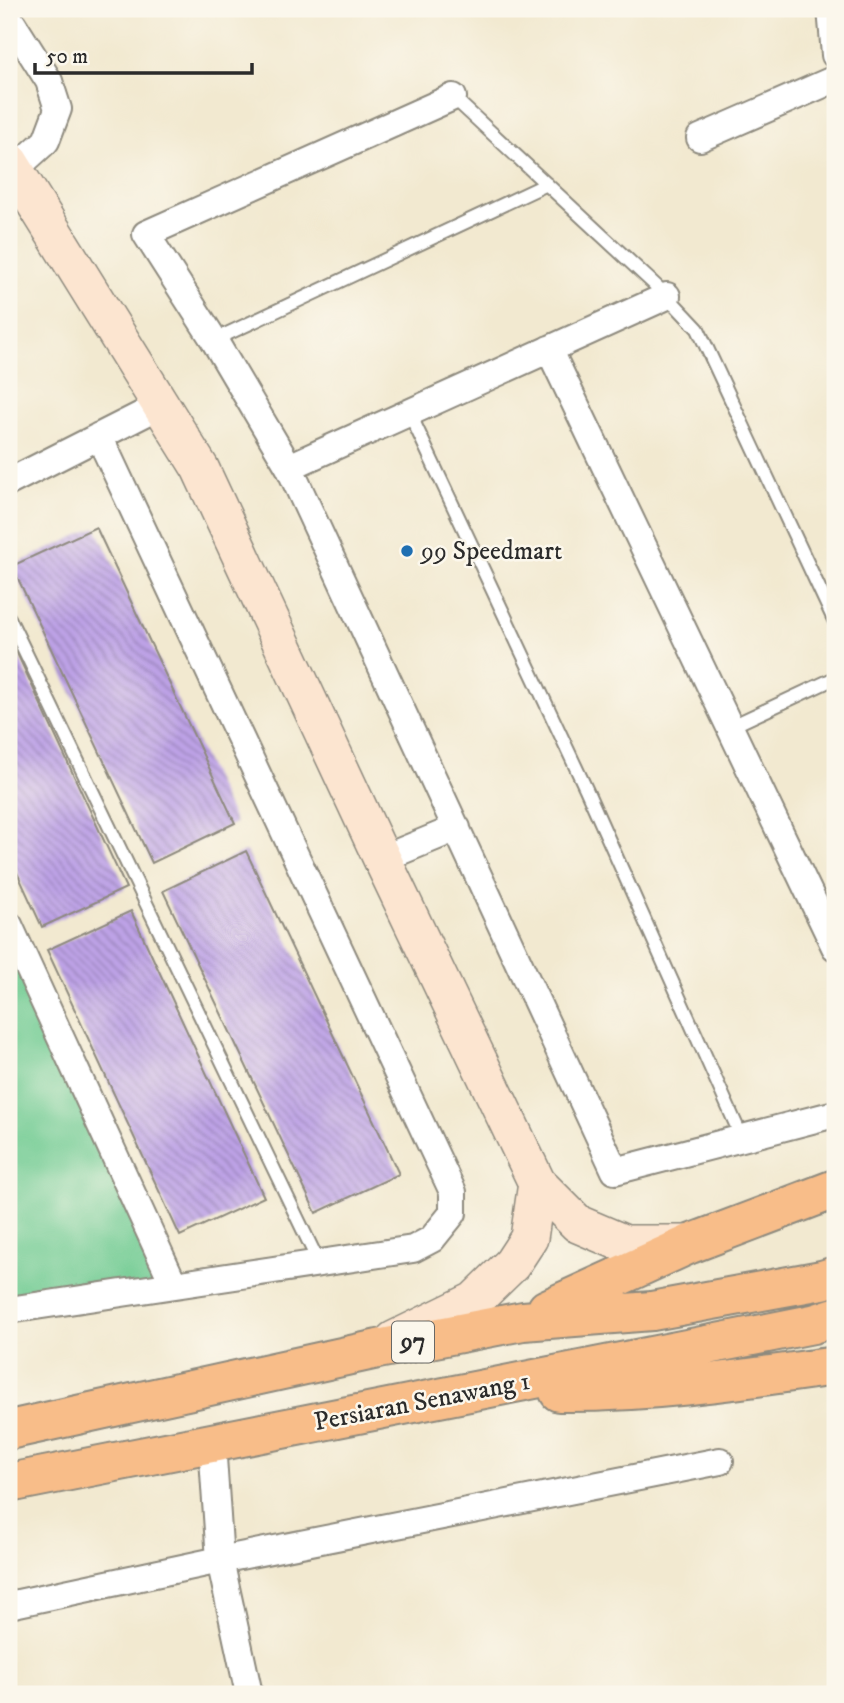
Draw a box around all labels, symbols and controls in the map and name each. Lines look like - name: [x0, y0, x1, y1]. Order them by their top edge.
- scale bar: [35, 32, 252, 76]
- text: 50 m: [46, 44, 88, 70]
- place label: 99 Speedmart: [419, 535, 562, 568]
- marker: 99 Speedmart: [399, 543, 415, 559]
- road number: 97: [392, 1322, 434, 1362]
- street label: Persiaran Senawang 1: [311, 1365, 533, 1439]

